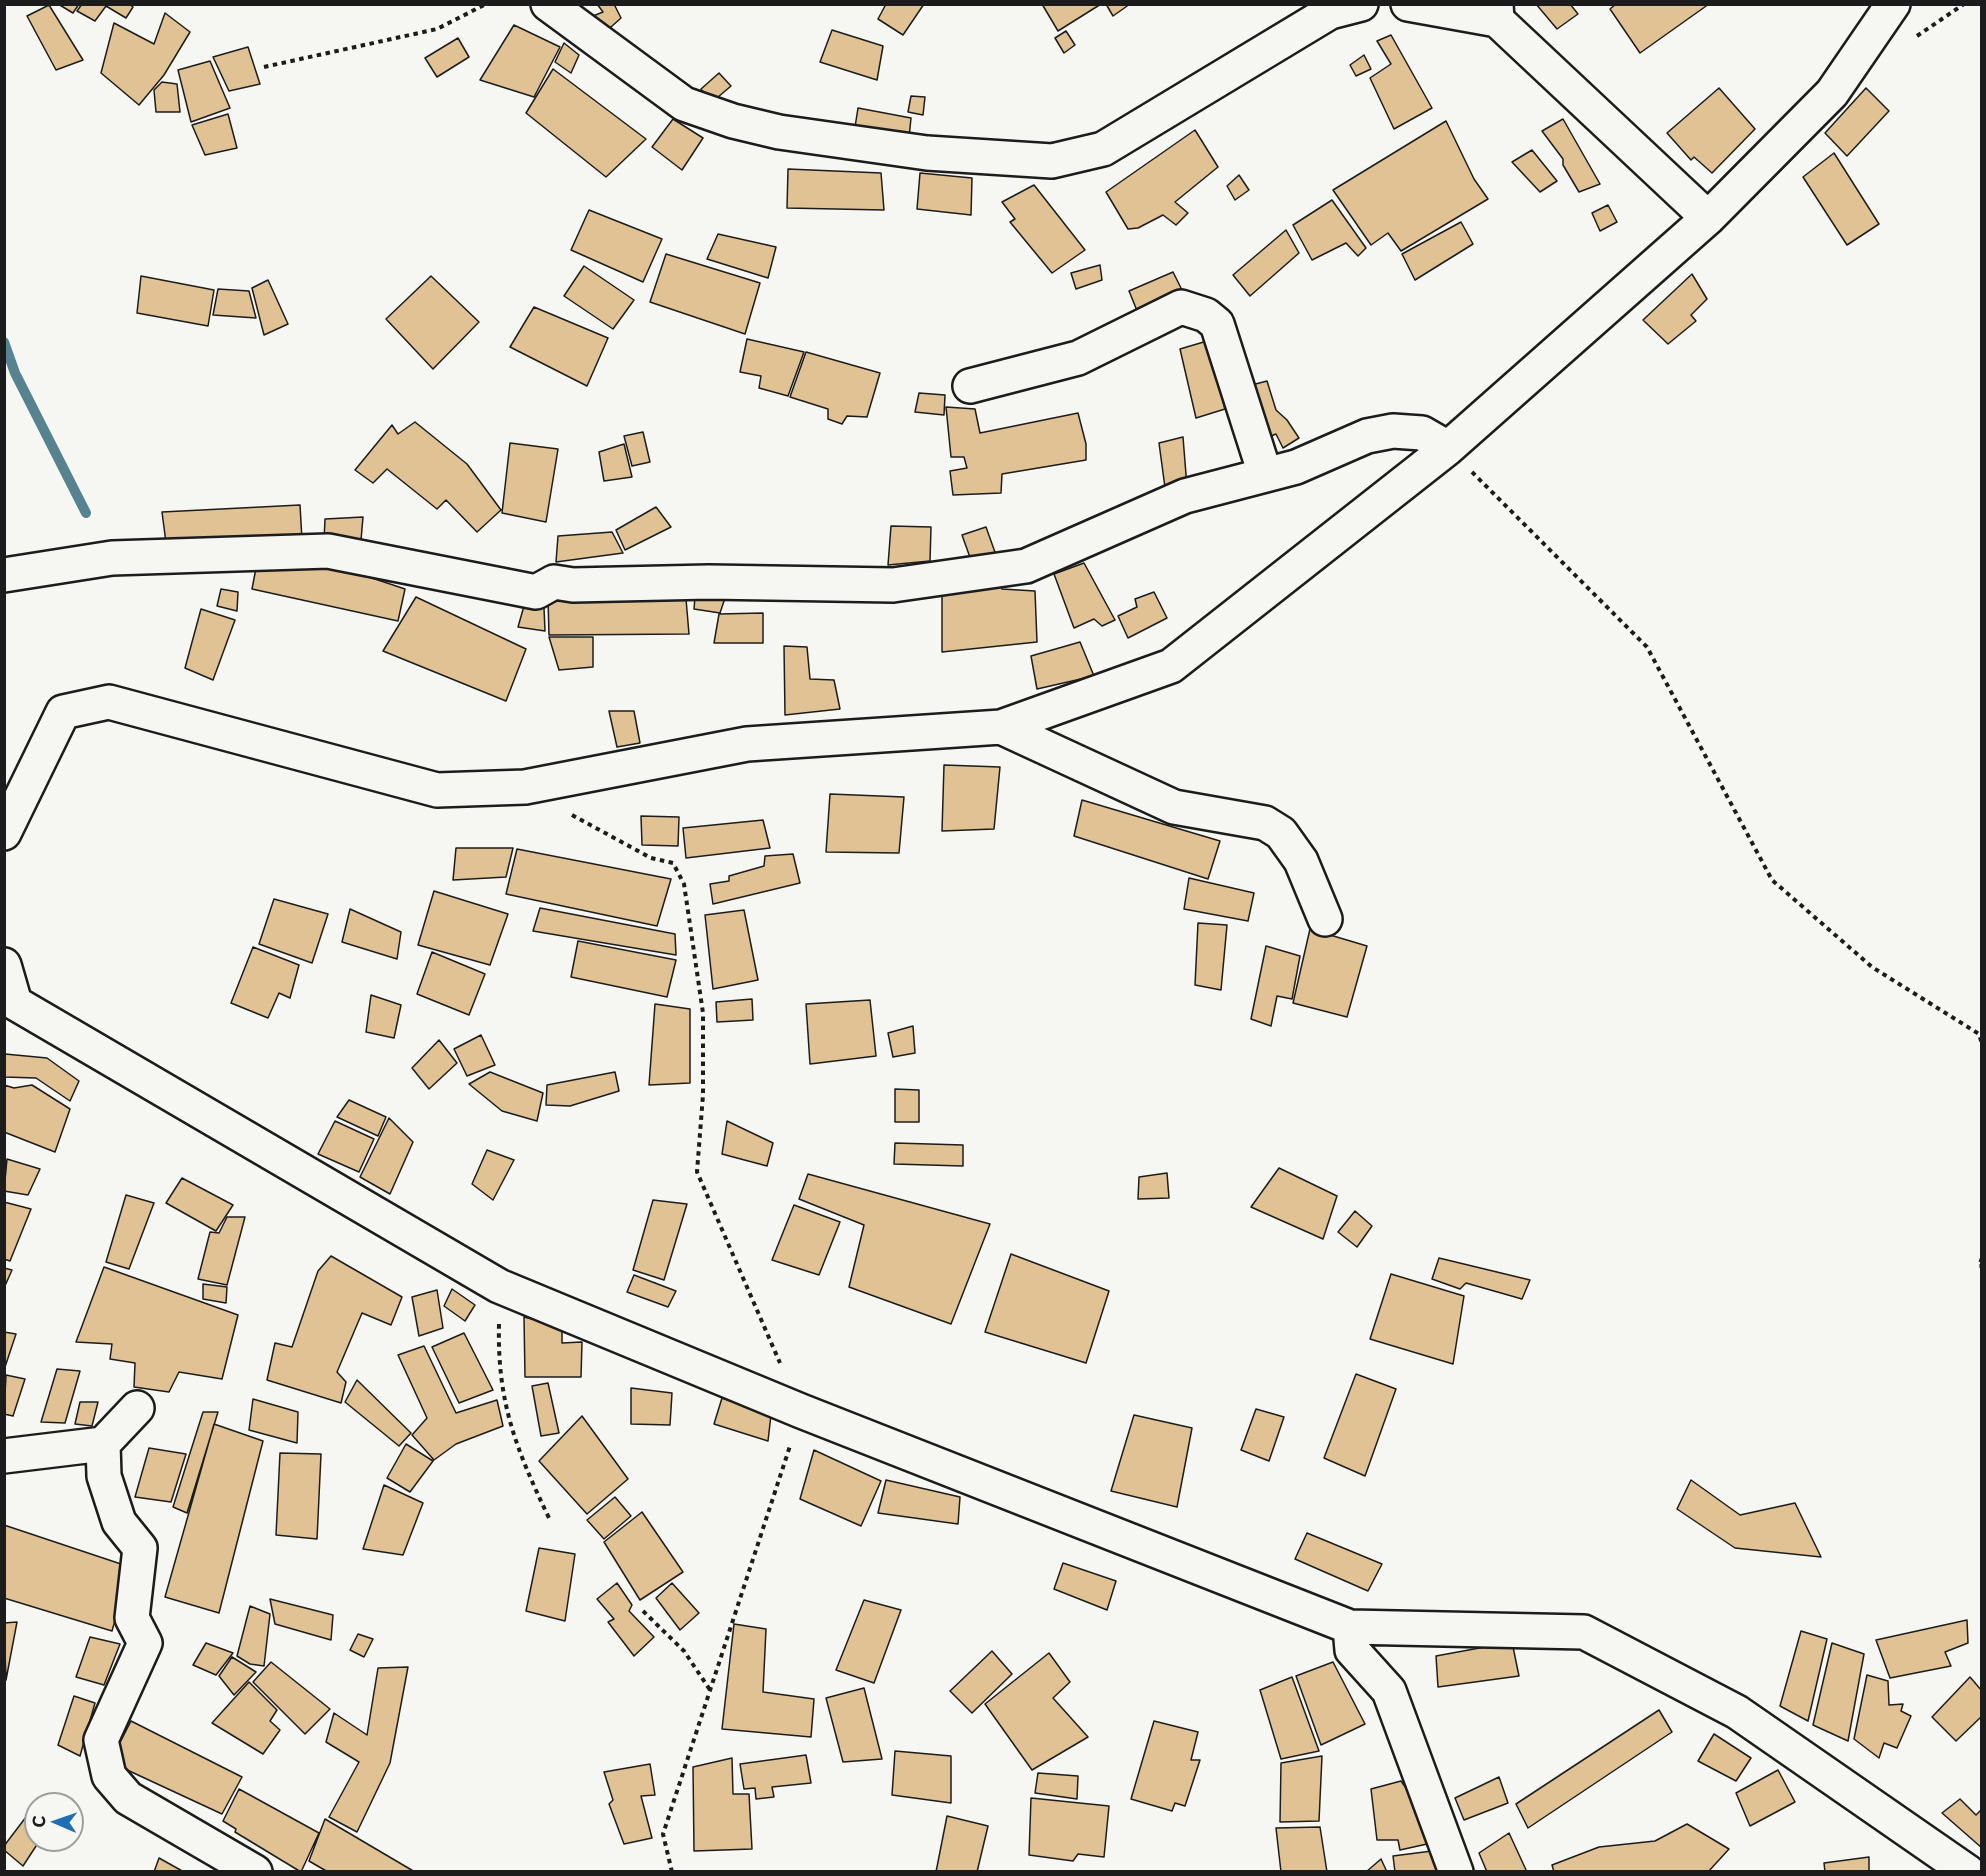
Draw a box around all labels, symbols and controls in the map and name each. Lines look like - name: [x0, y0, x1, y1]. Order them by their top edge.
- north arrow: [24, 1792, 84, 1852]
- text: С: [26, 1815, 50, 1828]

